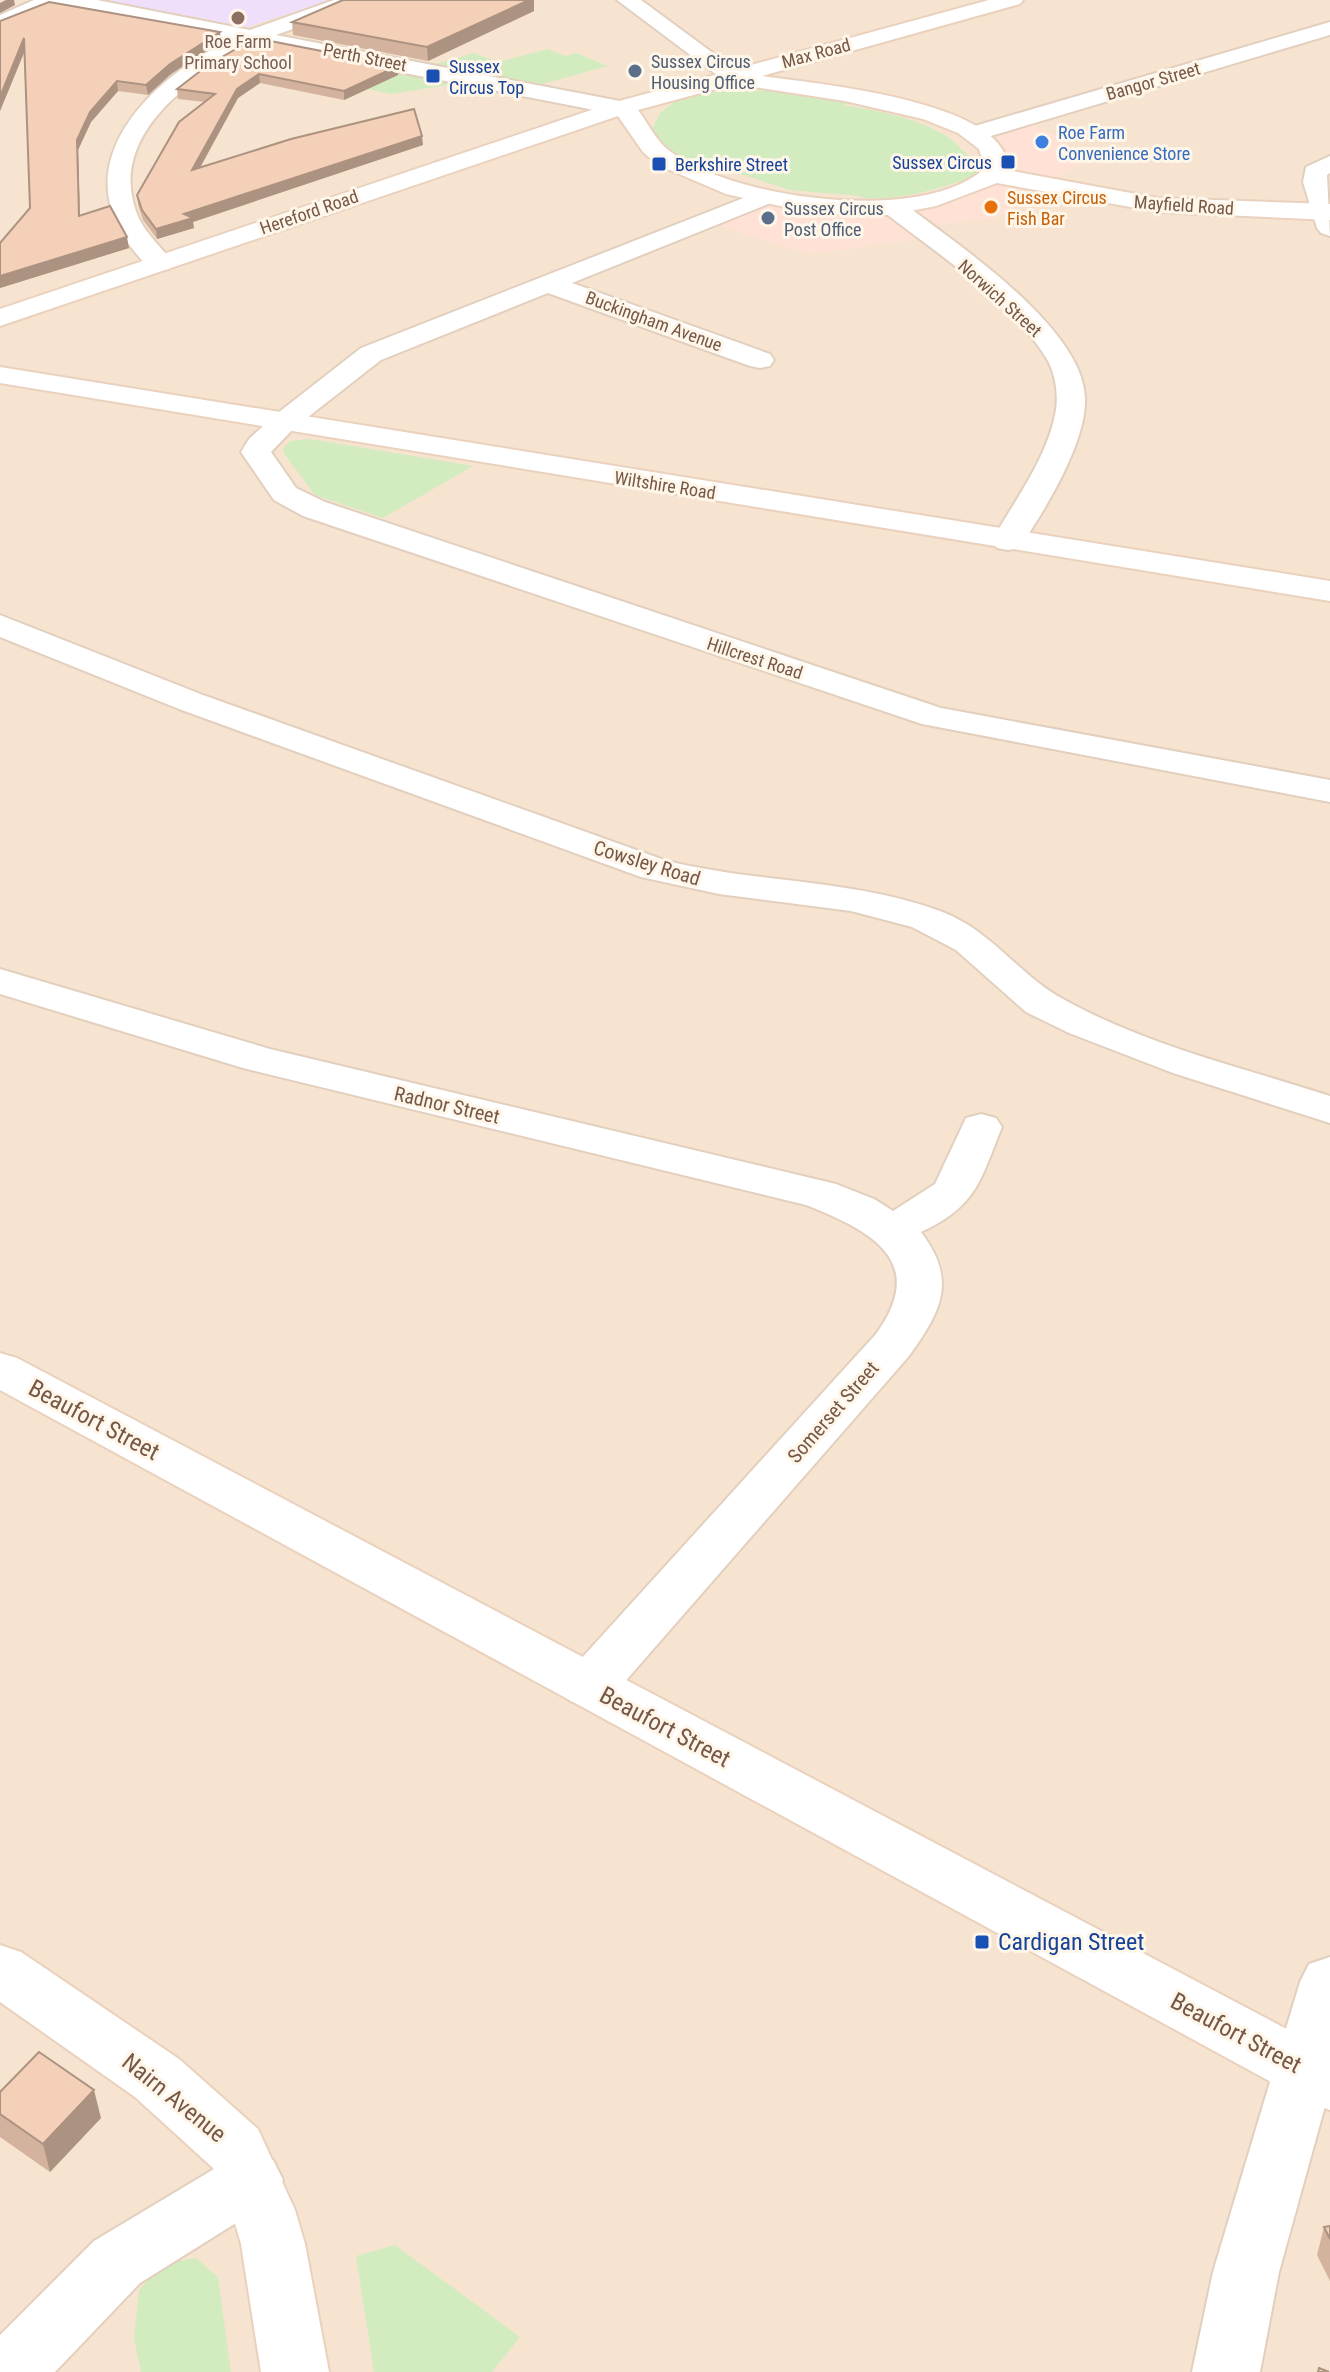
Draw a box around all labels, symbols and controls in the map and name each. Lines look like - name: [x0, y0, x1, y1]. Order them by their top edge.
- marker: Roe Farm Primary School: [229, 9, 247, 27]
- place label: Roe Farm Primary School: [184, 31, 292, 73]
- street label: Max Road: [779, 34, 853, 72]
- street label: Perth Street: [321, 39, 409, 75]
- place label: Sussex Circus Housing Office: [651, 51, 755, 93]
- place label: Sussex Circus Top: [449, 56, 524, 98]
- street label: Bangor Street: [1104, 58, 1202, 104]
- marker: Sussex Circus Housing Office: [626, 62, 644, 80]
- marker: Sussex Circus Top: [424, 67, 442, 85]
- place label: Roe Farm Convenience Store: [1058, 122, 1190, 164]
- marker: Roe Farm Convenience Store: [1033, 133, 1051, 151]
- place label: Sussex Circus: [892, 152, 992, 173]
- marker: Sussex Circus: [999, 153, 1017, 171]
- place label: Berkshire Street: [675, 154, 788, 175]
- marker: Berkshire Street: [650, 155, 668, 173]
- street label: Hereford Road: [257, 185, 361, 239]
- place label: Sussex Circus Fish Bar: [1007, 187, 1107, 229]
- street label: Mayfield Road: [1133, 191, 1235, 219]
- place label: Sussex Circus Post Office: [784, 198, 884, 240]
- marker: Sussex Circus Fish Bar: [982, 198, 1000, 216]
- marker: Sussex Circus Post Office: [759, 209, 777, 227]
- street label: Norwich Street: [954, 255, 1046, 341]
- street label: Buckingham Avenue: [583, 287, 725, 355]
- street label: Wiltshire Road: [613, 467, 717, 503]
- street label: Hillcrest Road: [704, 633, 806, 683]
- street label: Cowsley Road: [591, 835, 703, 891]
- street label: Radnor Street: [392, 1081, 502, 1129]
- street label: Somerset Street: [782, 1356, 884, 1468]
- street label: Beaufort Street: [24, 1374, 164, 1466]
- street label: Beaufort Street: [595, 1681, 735, 1773]
- place label: Cardigan Street: [998, 1928, 1144, 1956]
- marker: Cardigan Street: [973, 1933, 991, 1951]
- street label: Beaufort Street: [1166, 1987, 1306, 2079]
- street label: Nairn Avenue: [116, 2048, 232, 2148]

